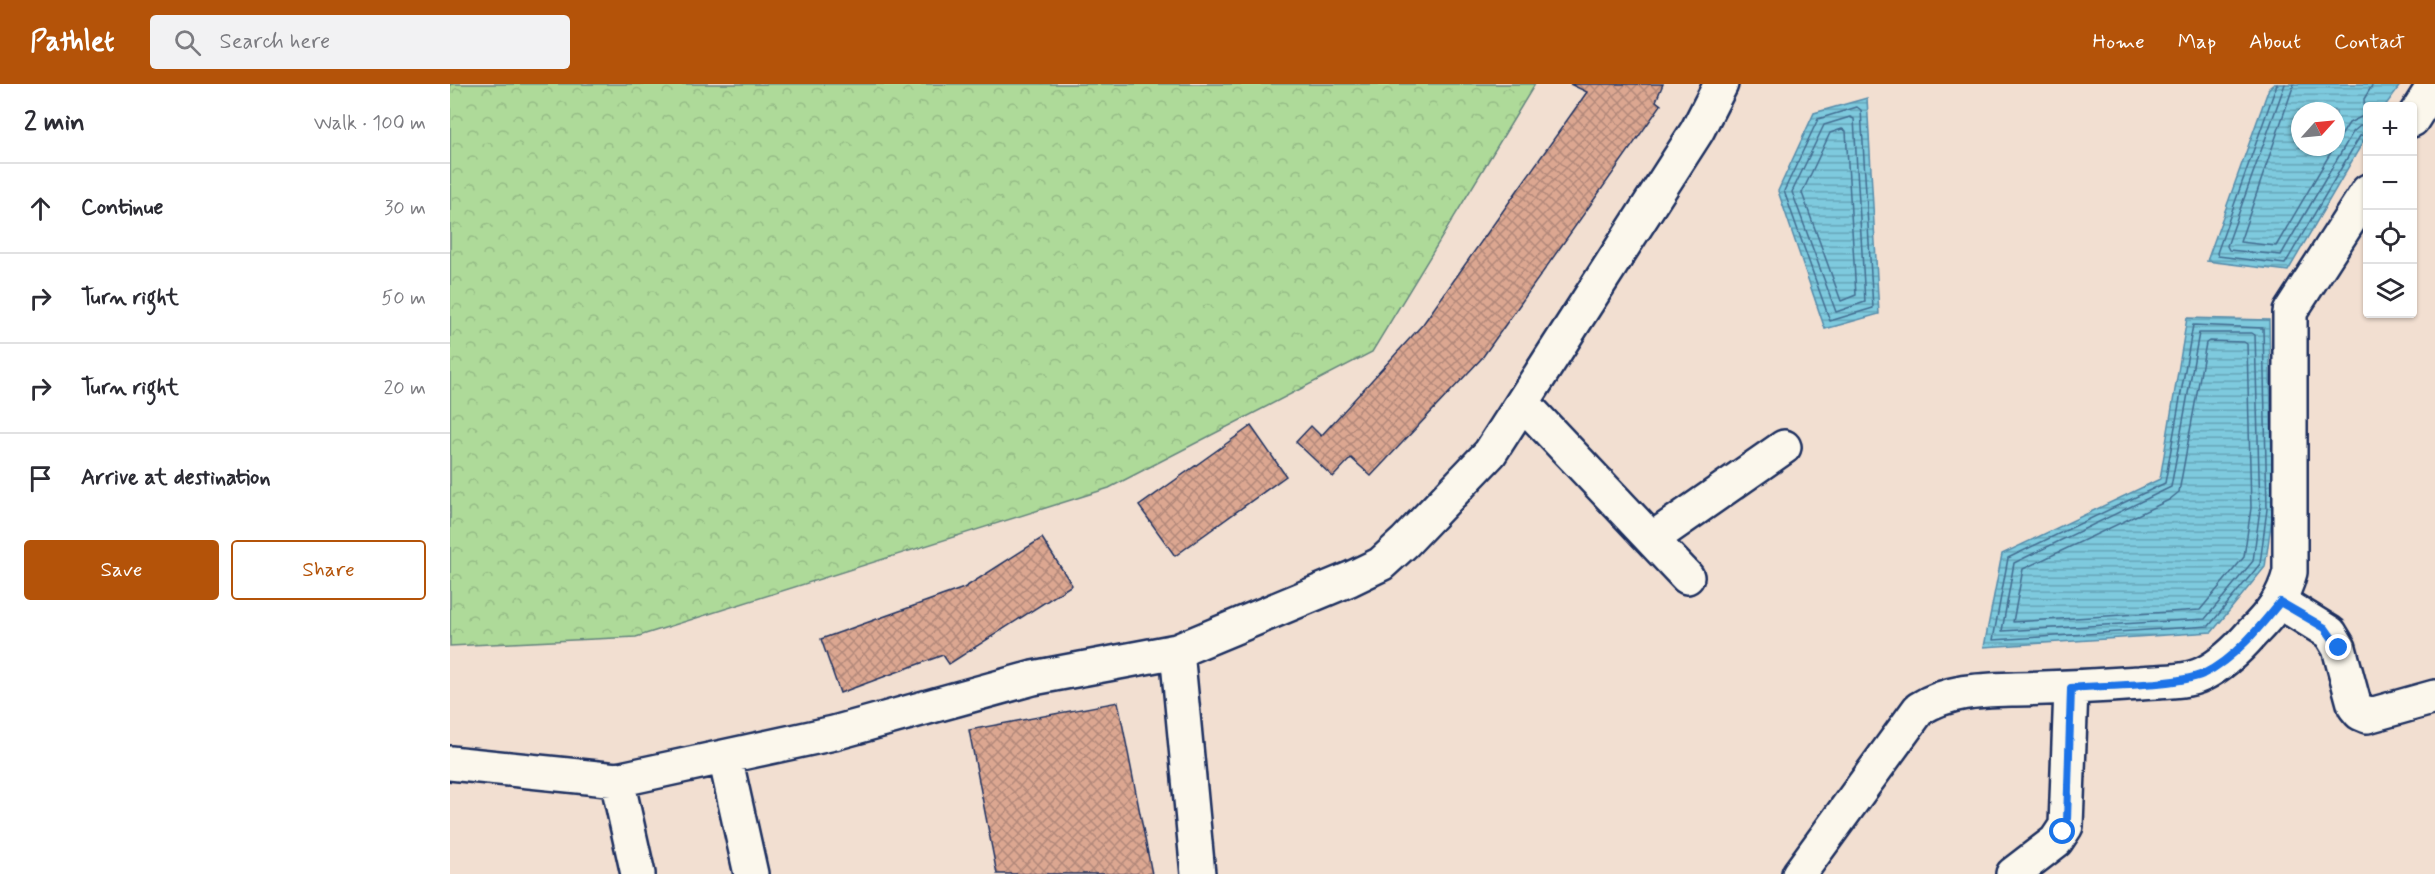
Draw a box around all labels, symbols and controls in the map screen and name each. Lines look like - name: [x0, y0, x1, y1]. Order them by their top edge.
- search box: [150, 15, 570, 69]
- text: Pathlet: [30, 24, 114, 61]
- icon: search: [171, 26, 204, 59]
- text: Search here: [219, 28, 330, 56]
- text: Home: [2093, 28, 2145, 56]
- text: Map: [2178, 28, 2216, 56]
- text: About: [2249, 28, 2301, 56]
- text: Contact: [2334, 28, 2405, 56]
- north arrow: [2291, 102, 2345, 156]
- map controls: [2363, 102, 2417, 318]
- button: +: [2363, 102, 2417, 156]
- text: 2 min: [24, 106, 85, 140]
- text: Walk · 100 m: [314, 110, 426, 137]
- button: −: [2363, 156, 2417, 210]
- icon: ahead: [24, 192, 57, 225]
- text: Continue: [81, 194, 163, 222]
- text: 30 m: [384, 195, 426, 222]
- button: locate: [2363, 210, 2417, 264]
- button: layers: [2363, 264, 2417, 318]
- icon: right: [24, 282, 57, 315]
- text: Turn right: [81, 284, 179, 312]
- text: 50 m: [381, 285, 426, 312]
- icon: right: [24, 372, 57, 405]
- text: Turn right: [81, 374, 179, 402]
- text: 20 m: [383, 375, 426, 402]
- icon: arrive: [24, 462, 57, 495]
- text: Arrive at destination: [81, 464, 271, 492]
- button: Save: [24, 540, 219, 600]
- button: Share: [231, 540, 426, 600]
- route end: [2325, 634, 2351, 660]
- route start: [2049, 818, 2075, 844]

